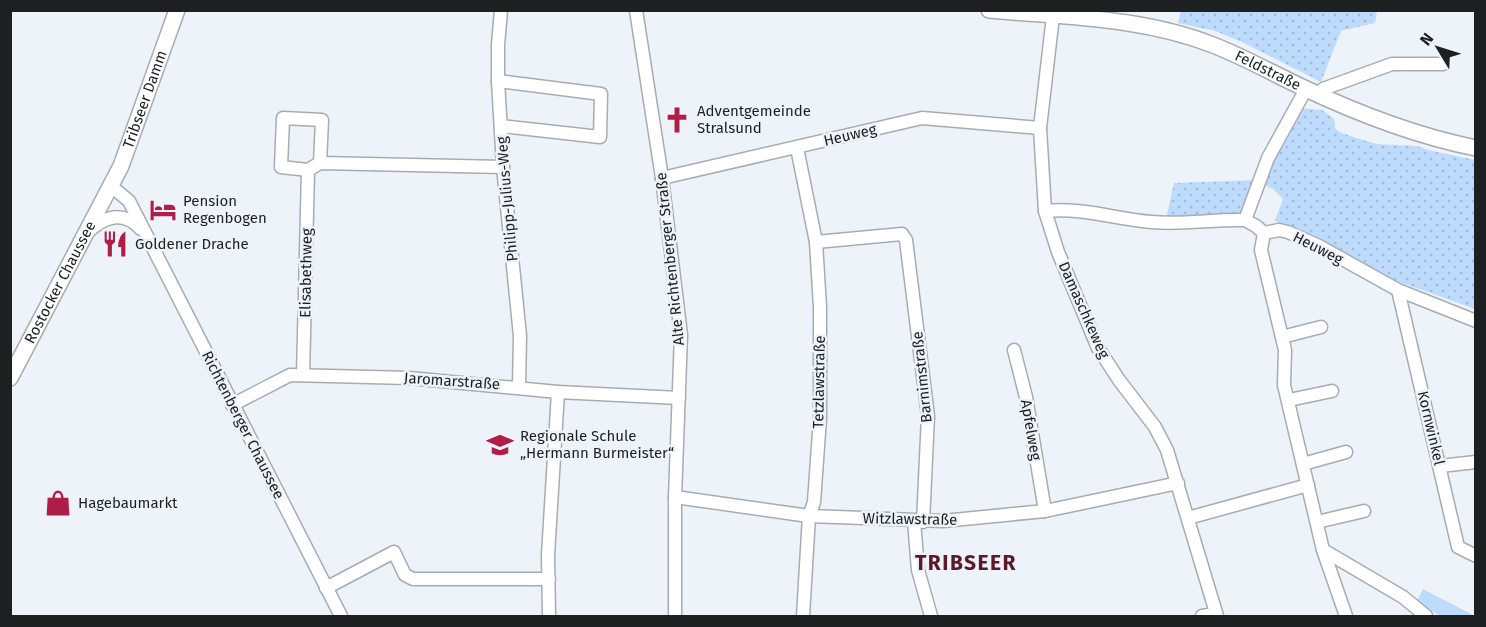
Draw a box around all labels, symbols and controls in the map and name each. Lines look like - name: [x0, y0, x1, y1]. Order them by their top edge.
- north arrow: [1408, 18, 1468, 78]
- text: N: [1416, 29, 1437, 49]
- street label: Feldstraße: [1232, 46, 1304, 94]
- street label: Tribseer Damm: [119, 48, 171, 151]
- place label: Adventgemeinde Stralsund: [697, 102, 811, 137]
- church icon: Adventgemeinde Stralsund: [662, 105, 692, 135]
- street label: Heuweg: [822, 120, 878, 150]
- street label: Philipp-Julius-Weg: [493, 135, 521, 262]
- street label: Alte Richtenberger Straße: [652, 172, 688, 346]
- place label: Pension Regenbogen: [183, 192, 267, 227]
- hotel icon: Pension Regenbogen: [148, 195, 178, 225]
- street label: Rostocker Chaussee: [21, 218, 99, 347]
- street label: Elisabethweg: [296, 228, 316, 318]
- street label: Heuweg: [1290, 228, 1346, 268]
- restaurant icon: Goldener Drache: [100, 229, 130, 259]
- place label: Goldener Drache: [135, 235, 249, 253]
- street label: Damaschkeweg: [1055, 259, 1113, 361]
- street label: Barnimstraße: [908, 330, 936, 424]
- street label: Tetzlawstraße: [809, 335, 829, 429]
- street label: Richtenberger Chaussee: [198, 348, 288, 502]
- street label: Jaromarstraße: [403, 369, 501, 393]
- street label: Kornwinkel: [1414, 389, 1448, 468]
- street label: Apfelweg: [1017, 398, 1045, 462]
- place label: Regionale Schule „Hermann Burmeister“: [520, 427, 674, 462]
- school or university icon: Regionale Schule „Hermann Burmeister“: [485, 430, 515, 460]
- shop icon: Hagebaumarkt: [43, 488, 73, 518]
- place label: Hagebaumarkt: [78, 494, 178, 512]
- street label: Witzlawstraße: [863, 509, 957, 529]
- district label: TRIBSEER: [915, 550, 1017, 576]

